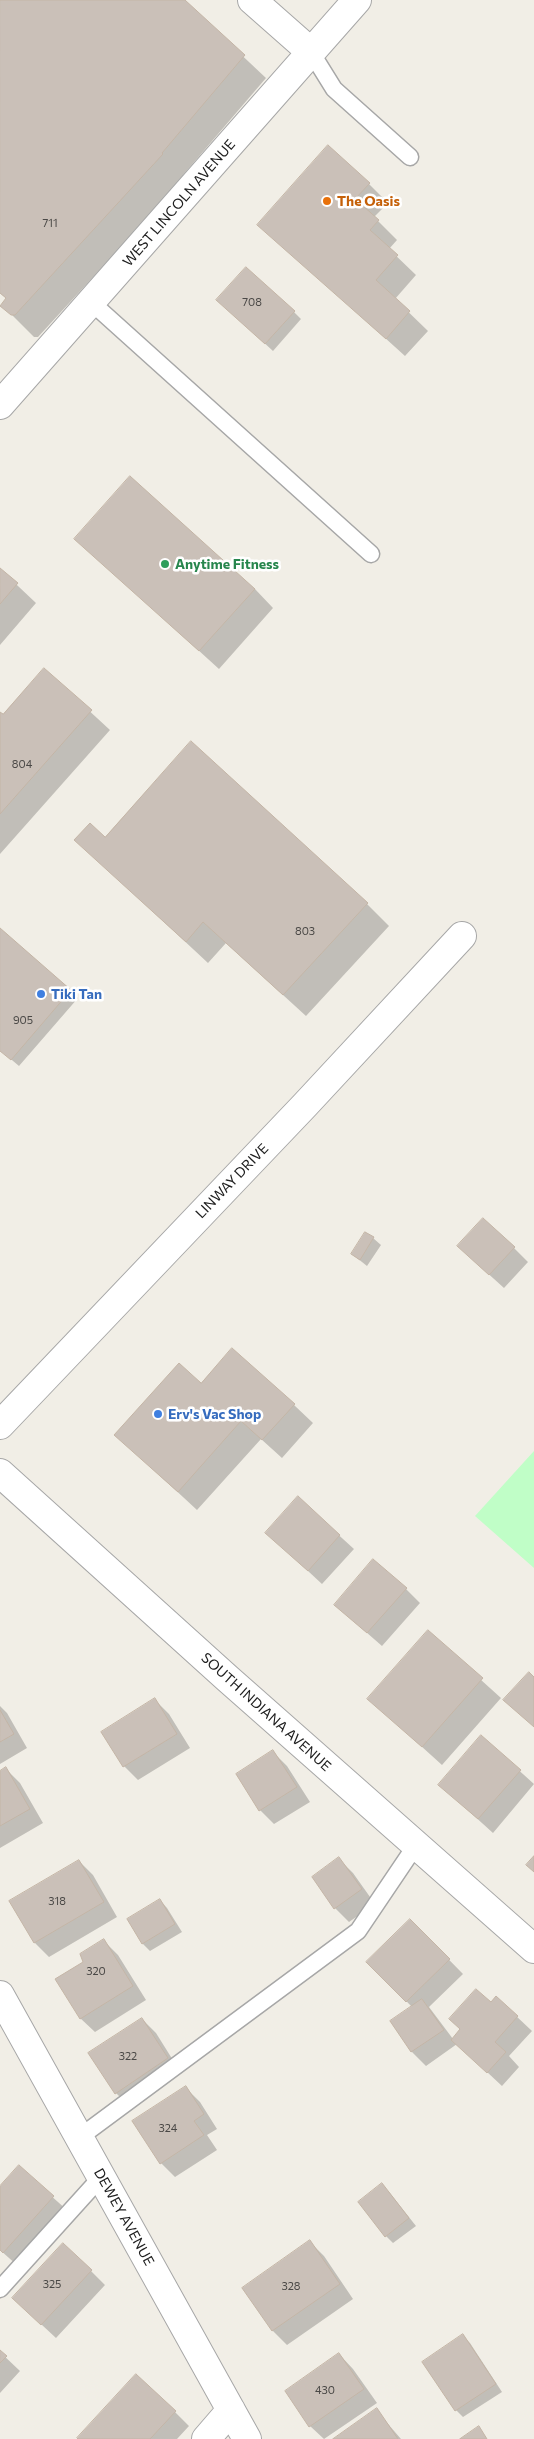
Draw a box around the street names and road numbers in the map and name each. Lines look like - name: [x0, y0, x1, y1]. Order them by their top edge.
- street label: WEST LINCOLN AVENUE: [119, 136, 239, 270]
- street label: LINWAY DRIVE: [192, 1140, 272, 1222]
- street label: SOUTH INDIANA AVENUE: [198, 1649, 334, 1775]
- street label: DEWEY AVENUE: [90, 2165, 158, 2269]

